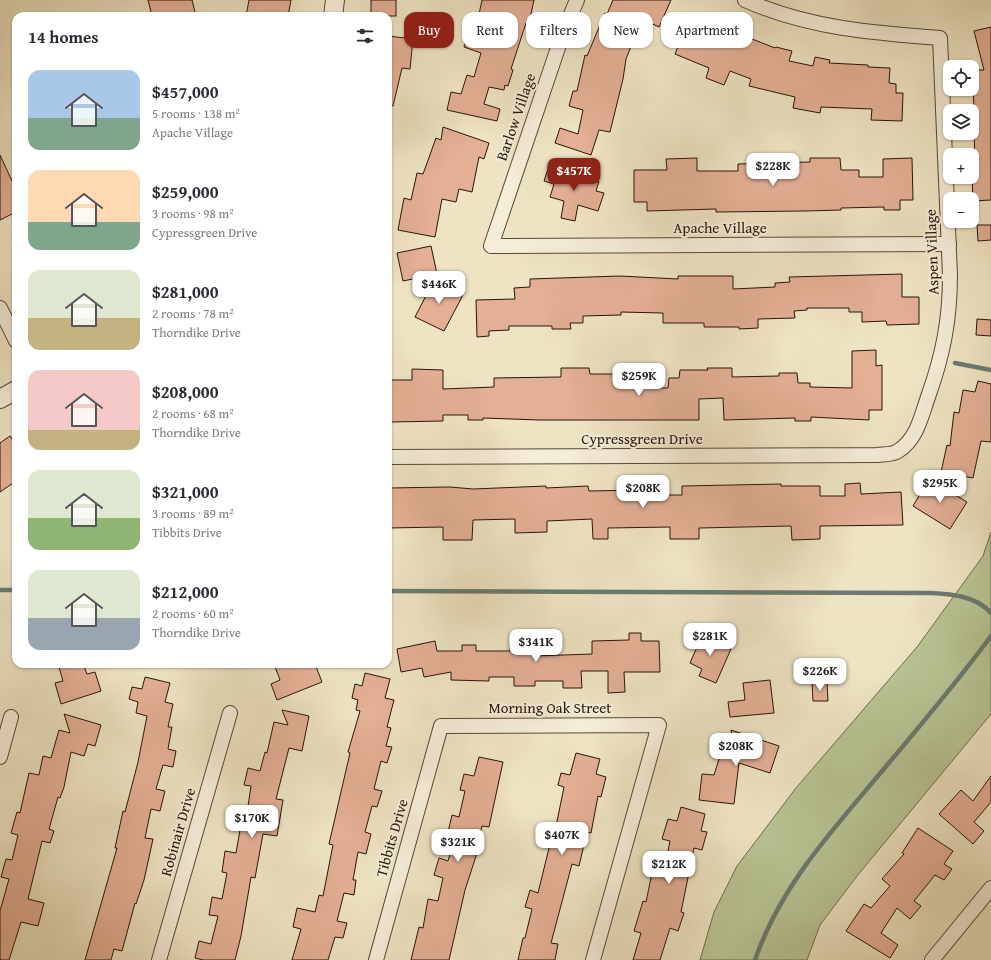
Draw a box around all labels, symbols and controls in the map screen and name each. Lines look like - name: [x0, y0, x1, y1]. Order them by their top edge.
- chip: Buy: [404, 12, 454, 48]
- chip: Rent: [462, 12, 518, 48]
- chip: Filters: [526, 12, 591, 48]
- chip: New: [599, 12, 653, 48]
- chip: Apartment: [661, 12, 753, 48]
- text: 14 homes: [28, 24, 99, 49]
- icon: filters: [354, 25, 376, 47]
- map controls: [943, 60, 979, 228]
- button: locate: [943, 60, 979, 96]
- street label: Barlow Village: [491, 70, 540, 163]
- text: $457,000: [152, 79, 218, 104]
- icon: home: [60, 86, 108, 134]
- text: 5 rooms · 138 m²: [152, 104, 240, 123]
- button: layers: [943, 104, 979, 140]
- text: Apache Village: [152, 123, 233, 142]
- button: +: [943, 148, 979, 184]
- pin: $228K: [745, 153, 801, 187]
- text: $228K: [755, 156, 791, 175]
- pin: $457K: [546, 158, 602, 192]
- text: $457K: [556, 161, 592, 180]
- text: $259,000: [152, 179, 218, 204]
- icon: home: [60, 186, 108, 234]
- button: −: [943, 192, 979, 228]
- text: 3 rooms · 98 m²: [152, 204, 234, 223]
- street label: Aspen Village: [920, 209, 943, 295]
- street label: Apache Village: [673, 217, 767, 238]
- text: Cypressgreen Drive: [152, 223, 257, 242]
- pin: $446K: [411, 271, 467, 305]
- text: $446K: [421, 274, 457, 293]
- text: $281,000: [152, 279, 218, 304]
- icon: home: [60, 286, 108, 334]
- text: 2 rooms · 78 m²: [152, 304, 234, 323]
- text: Thorndike Drive: [152, 323, 241, 342]
- pin: $259K: [611, 363, 667, 397]
- text: $259K: [621, 366, 657, 385]
- text: $208,000: [152, 379, 218, 404]
- icon: home: [60, 386, 108, 434]
- text: 2 rooms · 68 m²: [152, 404, 234, 423]
- text: Thorndike Drive: [152, 423, 241, 442]
- street label: Cypressgreen Drive: [581, 428, 703, 449]
- pin: $295K: [912, 470, 968, 504]
- text: $295K: [922, 473, 958, 492]
- pin: $208K: [615, 475, 671, 509]
- text: $208K: [625, 478, 661, 497]
- text: $321,000: [152, 479, 218, 504]
- icon: home: [60, 486, 108, 534]
- text: 3 rooms · 89 m²: [152, 504, 234, 523]
- text: Tibbits Drive: [152, 523, 222, 542]
- text: $212,000: [152, 579, 218, 604]
- icon: home: [60, 586, 108, 634]
- text: 2 rooms · 60 m²: [152, 604, 234, 623]
- text: Thorndike Drive: [152, 623, 241, 642]
- pin: $281K: [682, 623, 738, 657]
- text: $281K: [692, 626, 728, 645]
- pin: $341K: [508, 629, 564, 663]
- text: $341K: [518, 632, 554, 651]
- pin: $226K: [792, 658, 848, 692]
- text: $226K: [802, 661, 838, 680]
- street label: Morning Oak Street: [488, 697, 612, 718]
- pin: $208K: [708, 733, 764, 767]
- text: $208K: [718, 736, 754, 755]
- street label: Robinair Drive: [155, 785, 200, 879]
- street label: Tibbits Drive: [370, 796, 413, 879]
- pin: $170K: [224, 805, 280, 839]
- text: $170K: [234, 808, 270, 827]
- pin: $407K: [534, 822, 590, 856]
- text: $407K: [544, 825, 580, 844]
- pin: $321K: [430, 829, 486, 863]
- text: $321K: [440, 832, 476, 851]
- pin: $212K: [641, 851, 697, 885]
- text: $212K: [651, 854, 687, 873]

